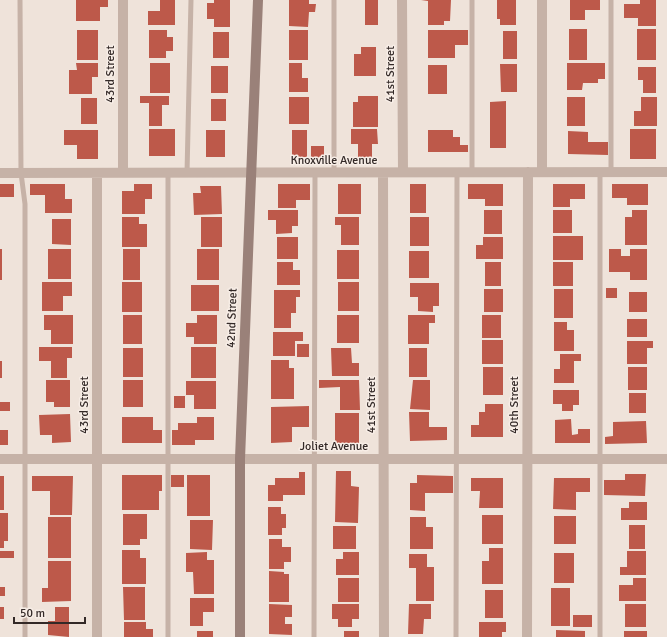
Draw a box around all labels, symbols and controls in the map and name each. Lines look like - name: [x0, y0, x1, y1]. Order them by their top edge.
- street label: 43rd Street: [103, 45, 118, 103]
- street label: 41st Street: [383, 46, 398, 102]
- street label: Knoxville Avenue: [291, 153, 377, 168]
- street label: 42nd Street: [223, 288, 241, 348]
- street label: 43rd Street: [77, 376, 92, 434]
- street label: 40th Street: [507, 376, 522, 434]
- street label: 41st Street: [364, 377, 379, 433]
- street label: Joliet Avenue: [300, 439, 368, 454]
- scale bar: [14, 599, 85, 625]
- text: 50 m: [20, 606, 45, 621]

